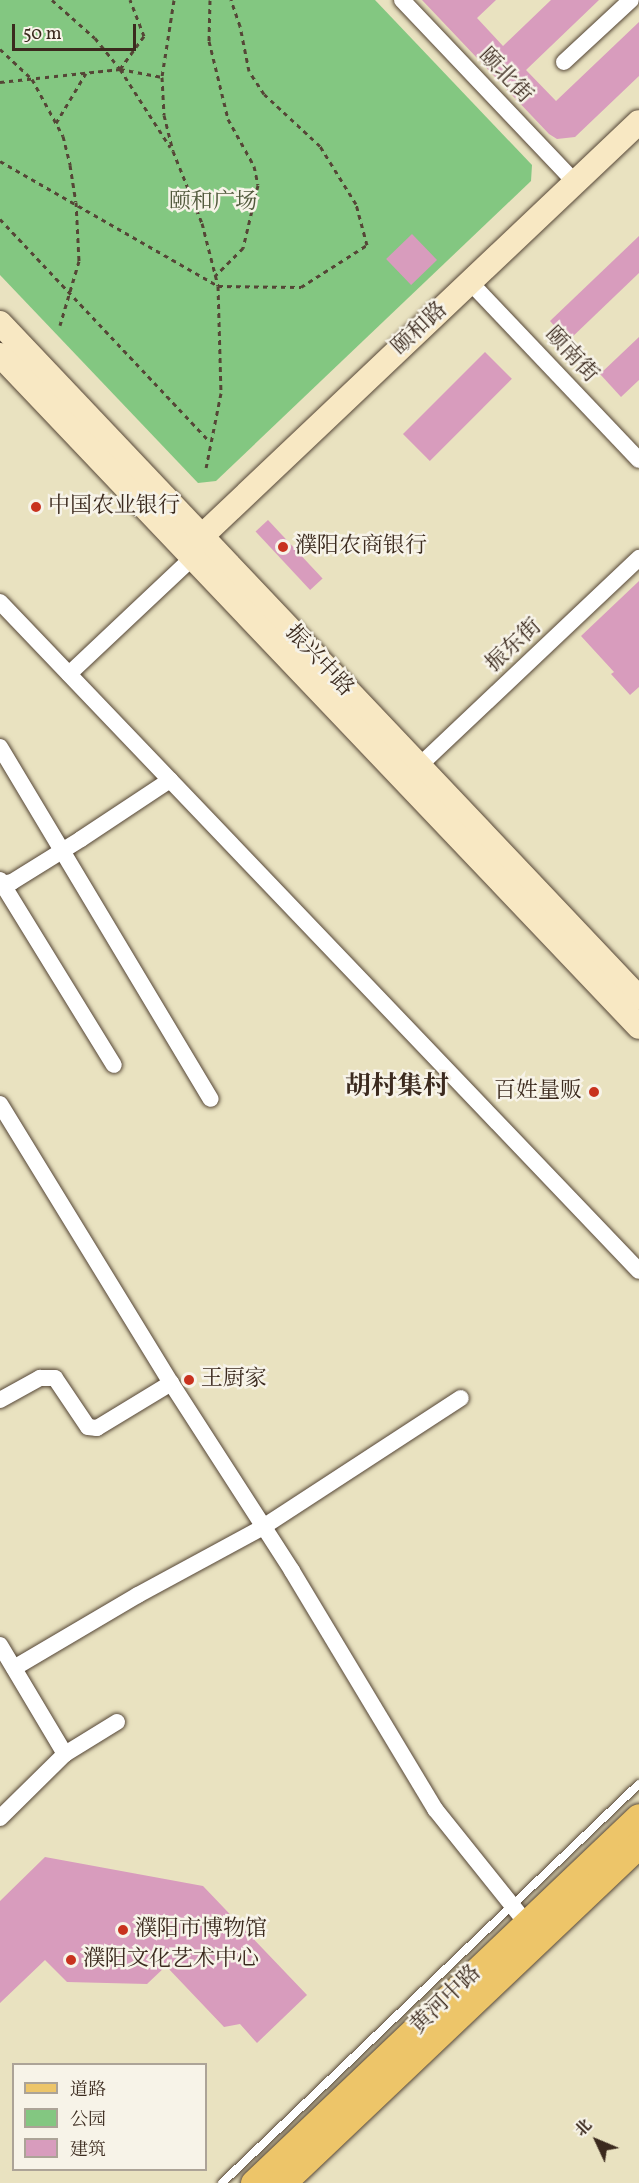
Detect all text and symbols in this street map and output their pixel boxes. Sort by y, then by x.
scale bar [15,12,140,50]
text: 50 m [23,22,62,47]
street label: 颐北街 [473,43,537,109]
park label: 颐和广场 [169,190,257,216]
street label: 颐和路 [387,297,453,361]
street label: 颐南街 [539,322,603,388]
place label: 中国农业银行 [48,494,180,520]
marker: 中国农业银行 [29,500,43,514]
place label: 濮阳农商银行 [295,534,427,560]
marker: 濮阳农商银行 [276,540,290,554]
street label: 振东街 [481,614,547,678]
street label: 振兴中路 [279,620,359,702]
district label: 胡村集村 [345,1072,449,1104]
place label: 百姓量贩 [494,1079,582,1105]
marker: 百姓量贩 [587,1085,601,1099]
place label: 王厨家 [201,1367,267,1393]
marker: 王厨家 [182,1373,196,1387]
place label: 濮阳市博物馆 [135,1917,267,1943]
marker: 濮阳市博物馆 [116,1923,130,1937]
place label: 濮阳文化艺术中心 [83,1947,259,1973]
marker: 濮阳文化艺术中心 [64,1953,78,1967]
street label: 黄河中路 [405,1960,487,2040]
legend [12,2063,207,2171]
text: 道路 [70,2078,106,2103]
text: 公园 [70,2108,106,2133]
north arrow [567,2111,627,2171]
text: 北 [571,2115,598,2142]
text: 建筑 [70,2138,106,2163]

